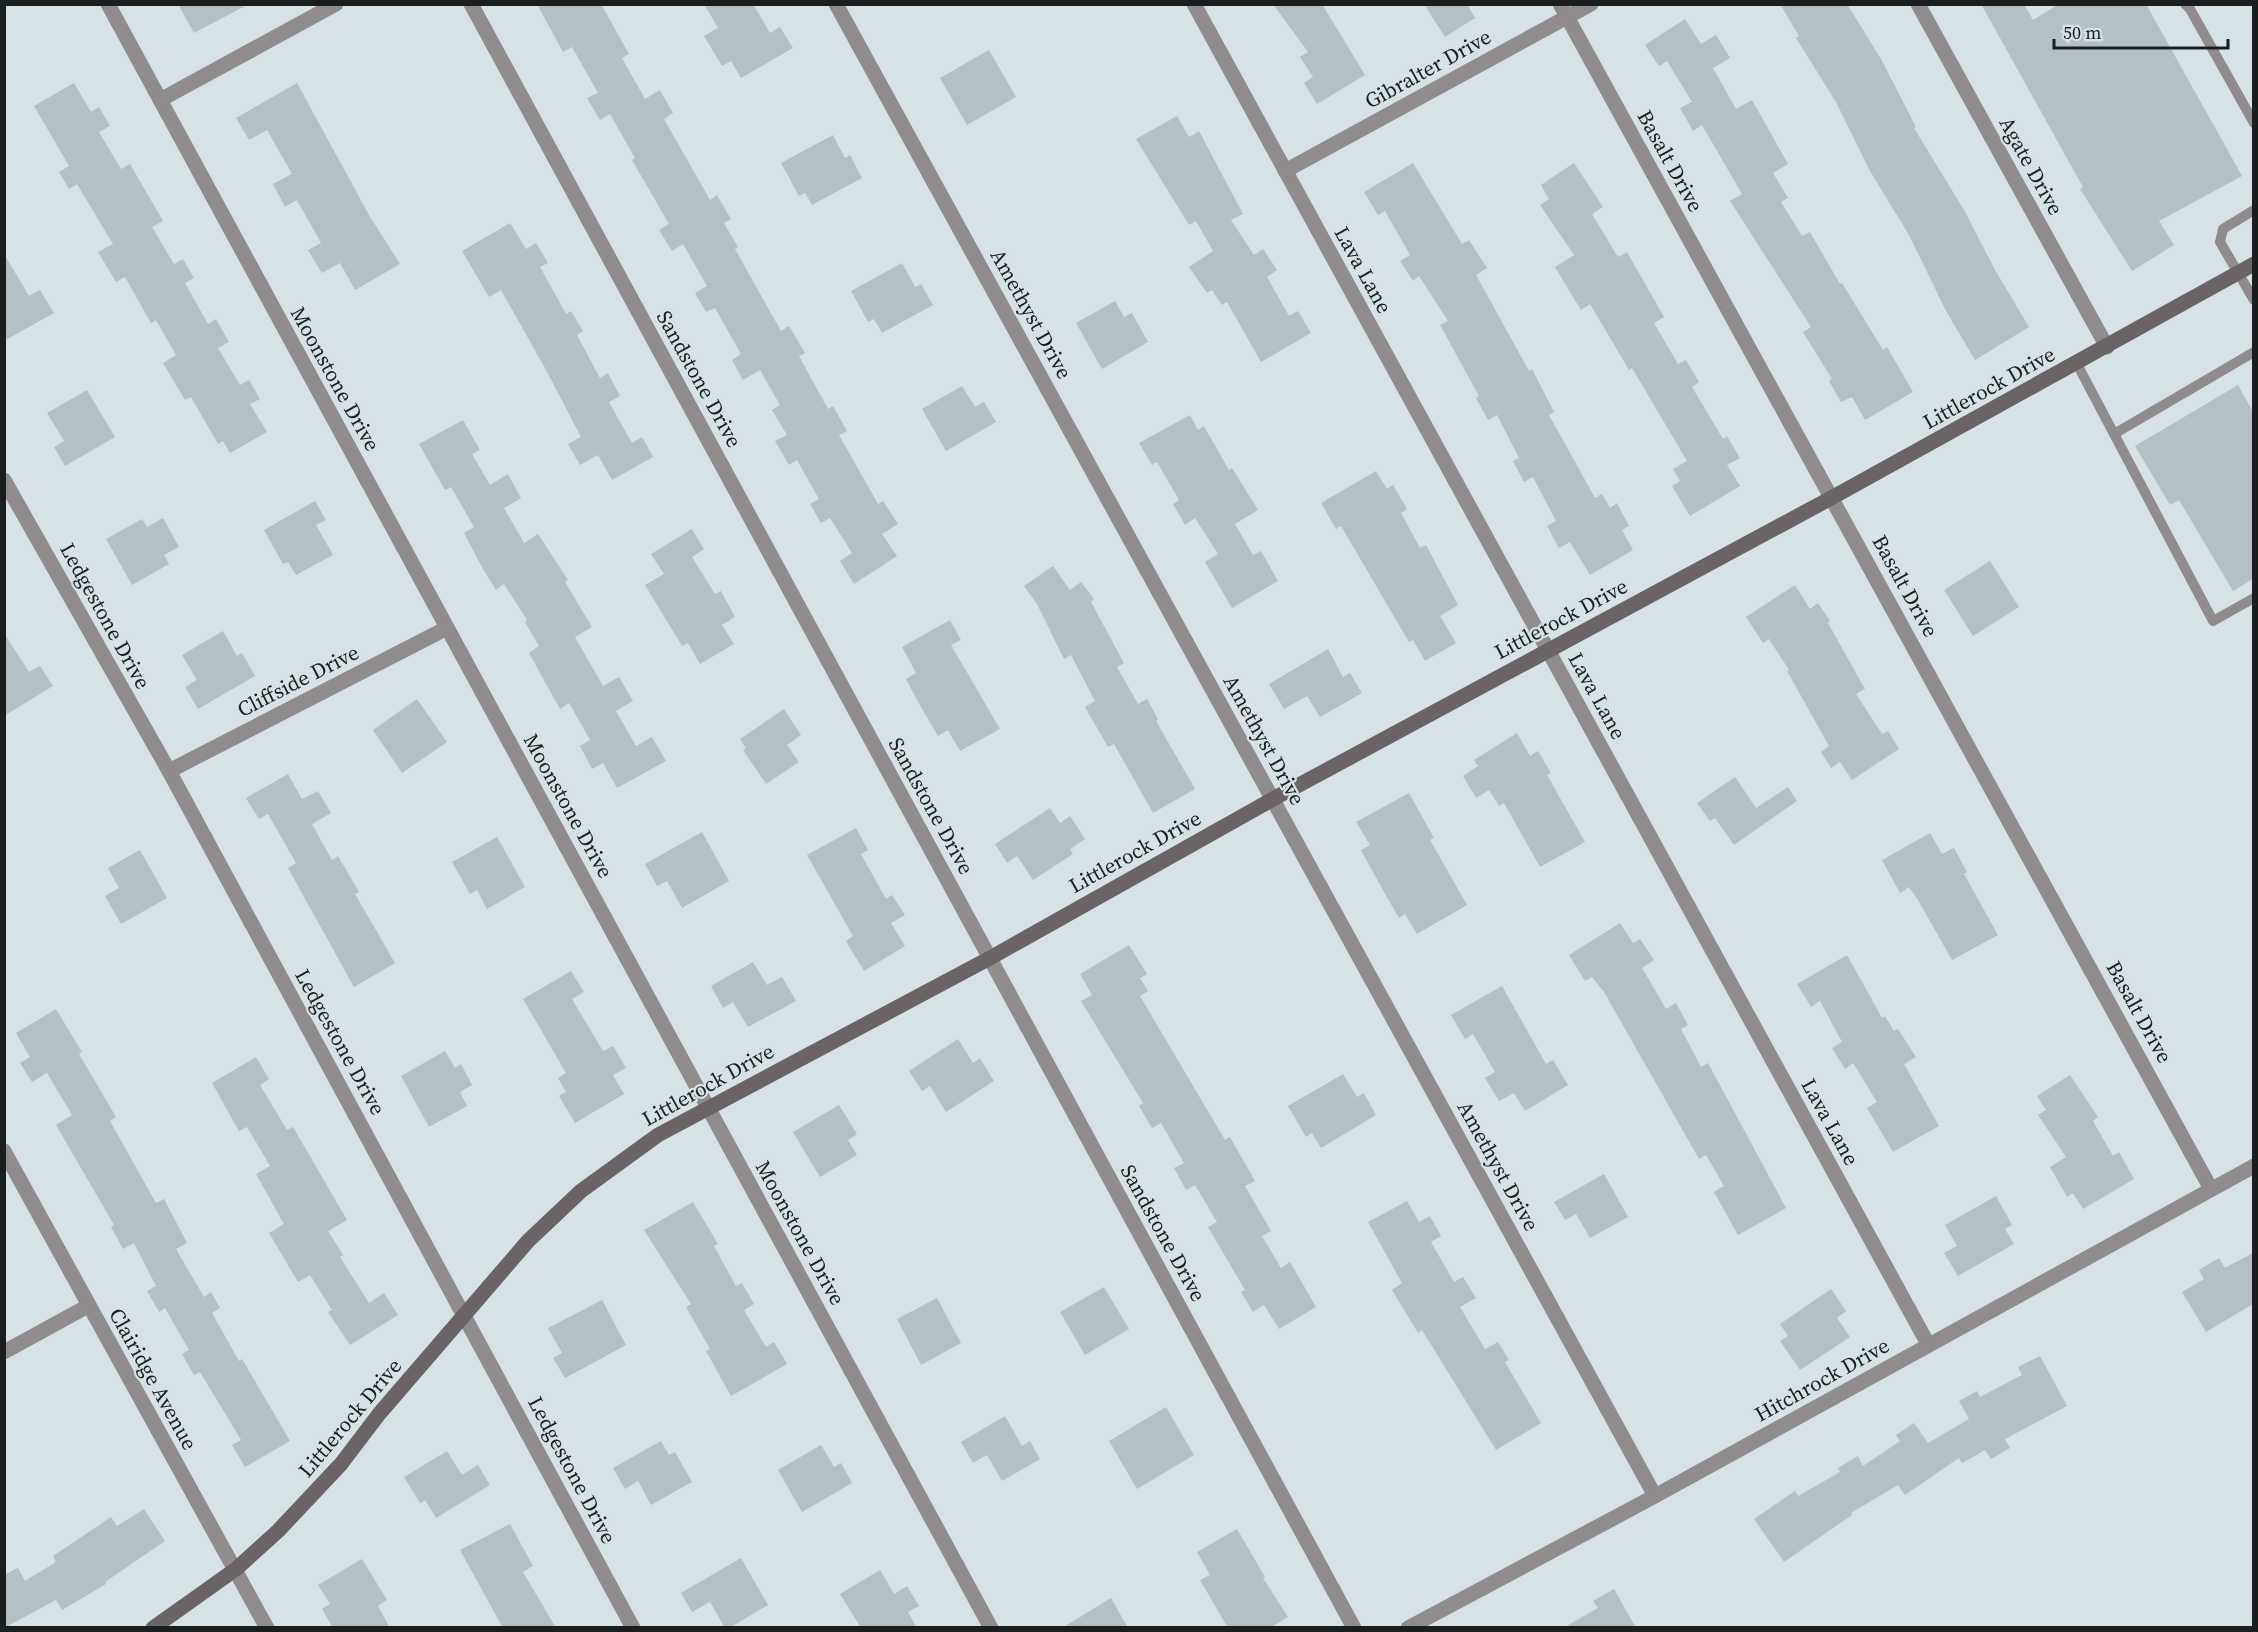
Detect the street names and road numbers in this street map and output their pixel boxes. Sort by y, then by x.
street label: Gibralter Drive [1359,22,1496,115]
street label: Basalt Drive [1631,105,1710,217]
street label: Agate Drive [1993,111,2070,220]
street label: Lava Lane [1328,221,1399,318]
street label: Amethyst Drive [984,244,1079,384]
street label: Moonstone Drive [284,301,387,456]
street label: Sandstone Drive [650,305,749,452]
street label: Littlerock Drive [1918,339,2060,436]
street label: Basalt Drive [1866,530,1945,642]
street label: Ledgestone Drive [53,538,158,694]
street label: Littlerock Drive [1489,571,1632,666]
street label: Cliffside Drive [232,637,364,724]
street label: Lava Lane [1562,647,1633,744]
street label: Amethyst Drive [1217,670,1312,810]
street label: Moonstone Drive [517,728,620,883]
street label: Sandstone Drive [882,732,981,879]
street label: Littlerock Drive [1064,803,1206,900]
street label: Basalt Drive [2100,956,2179,1068]
street label: Ledgestone Drive [288,964,393,1120]
street label: Littlerock Drive [637,1036,779,1133]
street label: Lava Lane [1795,1073,1866,1170]
street label: Amethyst Drive [1451,1096,1546,1236]
street label: Moonstone Drive [749,1155,852,1310]
street label: Sandstone Drive [1114,1159,1213,1306]
street label: Clairidge Avenue [102,1302,204,1455]
street label: Hitchrock Drive [1749,1331,1894,1428]
street label: Littlerock Drive [291,1352,408,1483]
street label: Ledgestone Drive [521,1391,623,1548]

